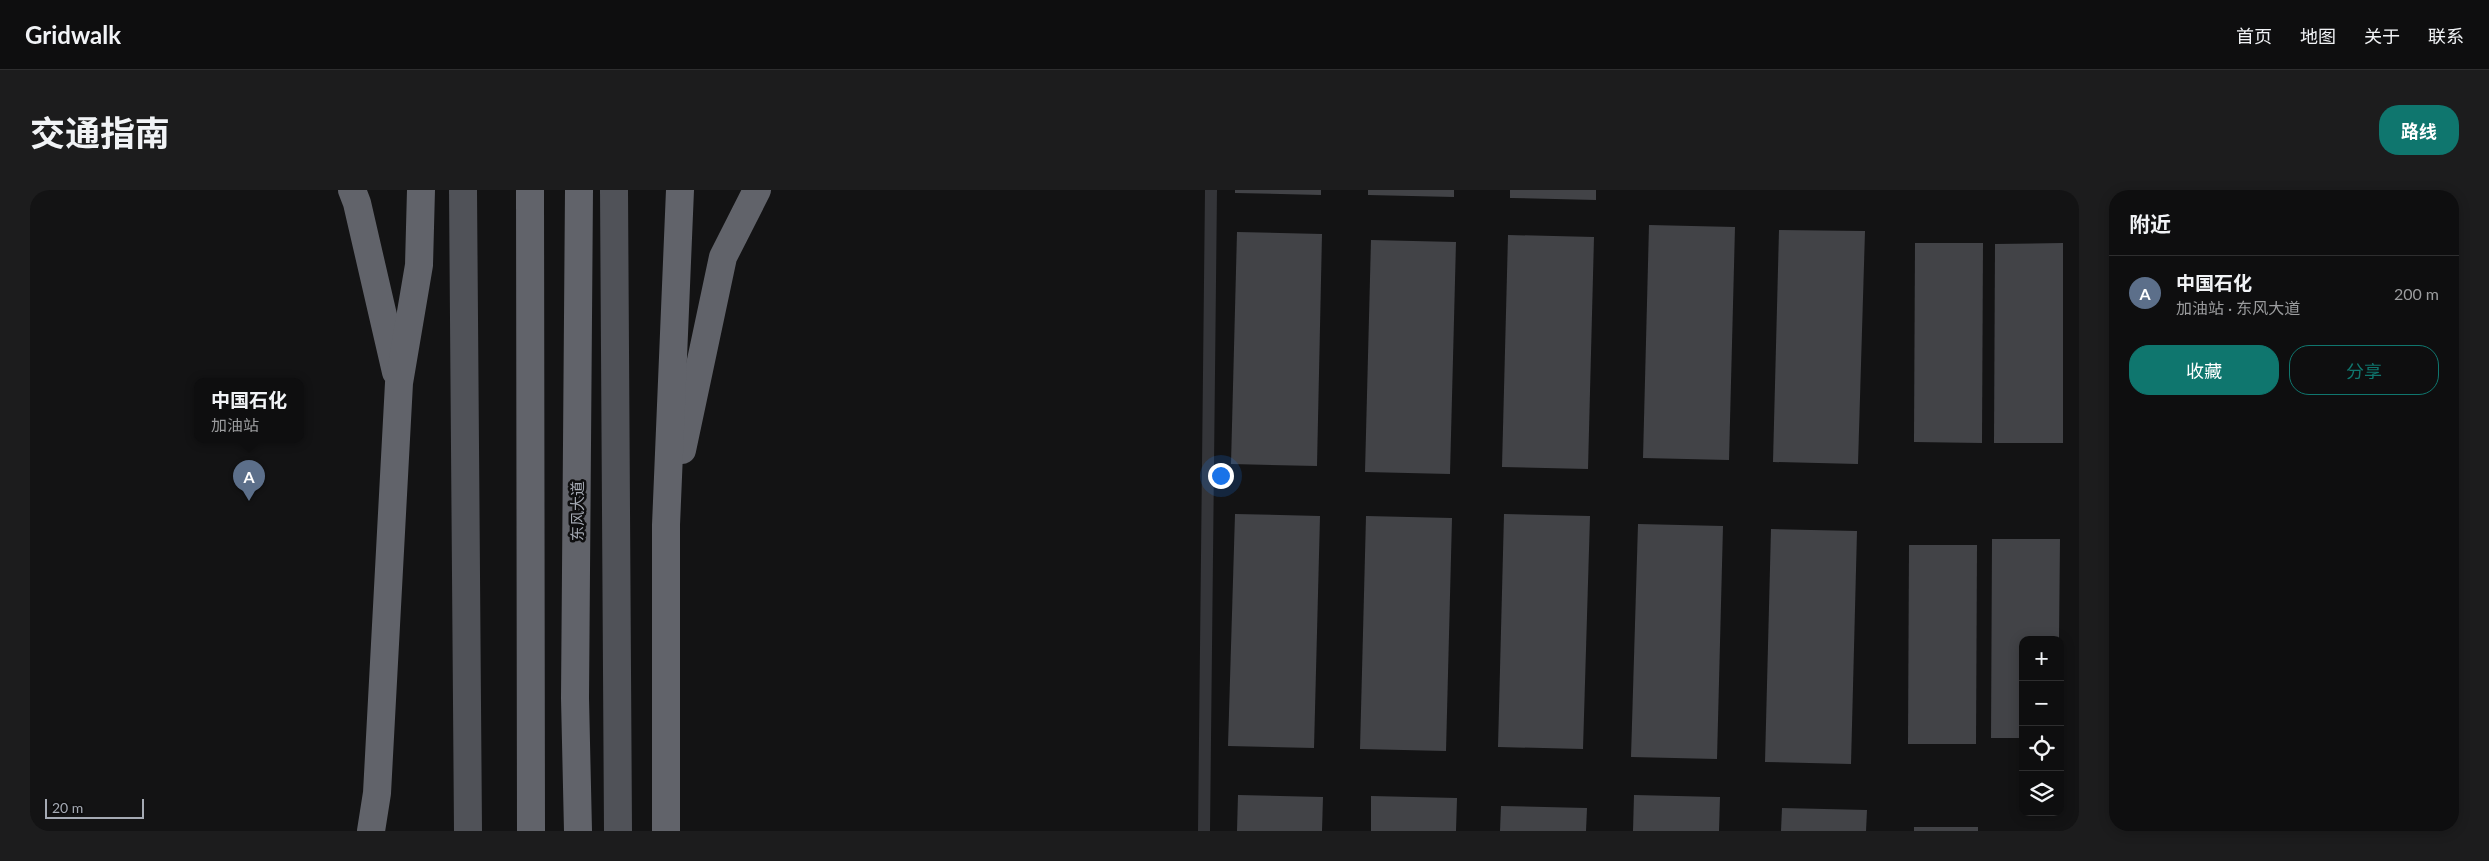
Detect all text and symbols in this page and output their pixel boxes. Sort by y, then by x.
text: Gridwalk [25,20,121,49]
text: 首页 [2236,25,2272,47]
text: 地图 [2300,25,2336,47]
text: 关于 [2364,25,2400,47]
text: 联系 [2428,25,2464,47]
button: 路线 [2379,105,2459,155]
text: 交通指南 [30,111,170,153]
text: 附近 [2129,211,2171,236]
text: 中国石化 [2176,271,2252,294]
text: A [2139,284,2151,303]
text: 200 m [2394,284,2439,303]
text: 加油站 · 东风大道 [2176,298,2300,317]
button: 收藏 [2129,345,2279,395]
button: 分享 [2289,345,2439,395]
popup [194,378,304,443]
text: 中国石化 [211,388,287,411]
text: 加油站 [211,415,259,434]
pin: A [233,460,265,501]
your location [1208,463,1234,489]
street label: 东风大道 [568,481,586,541]
map controls [2019,636,2064,816]
button: + [2019,636,2064,681]
button: − [2019,681,2064,726]
button: locate [2019,726,2064,771]
button: layers [2019,771,2064,816]
scale bar [45,796,144,819]
text: 20 m [52,799,83,816]

